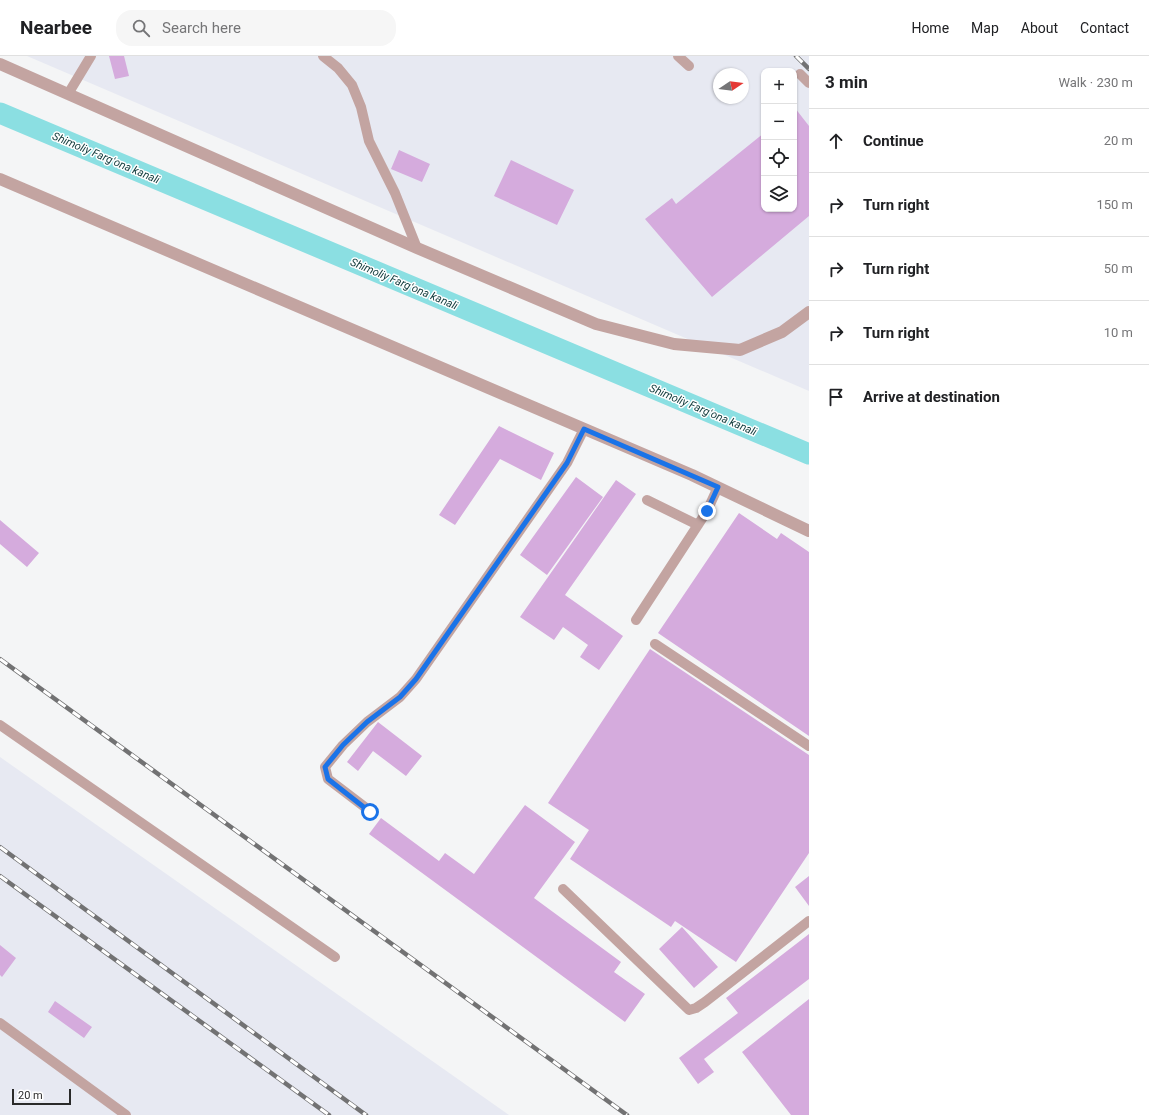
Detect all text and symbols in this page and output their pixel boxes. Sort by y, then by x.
search box [116,10,396,46]
text: Nearbee [20,16,92,39]
icon: search [130,17,152,39]
text: Search here [162,19,241,37]
text: Home [911,20,949,36]
text: Map [971,20,999,36]
text: About [1021,20,1058,36]
text: Contact [1080,20,1129,36]
north arrow [713,68,749,104]
map controls [761,68,797,212]
button: + [761,68,797,104]
text: 3 min [825,72,868,92]
text: Walk · 230 m [1058,75,1133,90]
button: − [761,104,797,140]
water label: Shimoliy Fargʻona kanali [50,130,162,187]
icon: ahead [825,130,847,152]
text: Continue [863,132,924,150]
text: 20 m [1104,133,1133,148]
button: locate [761,140,797,176]
button: layers [761,176,797,212]
icon: right [825,194,847,216]
text: Turn right [863,196,929,214]
text: 150 m [1096,197,1133,212]
water label: Shimoliy Fargʻona kanali [348,256,460,313]
icon: right [825,258,847,280]
text: Turn right [863,260,929,278]
text: 50 m [1104,261,1133,276]
icon: right [825,322,847,344]
text: Turn right [863,324,929,342]
text: 10 m [1104,325,1133,340]
water label: Shimoliy Fargʻona kanali [647,382,759,439]
icon: arrive [825,386,847,408]
text: Arrive at destination [863,388,1000,406]
route end [698,502,716,520]
route start [361,803,379,821]
scale bar [12,1087,71,1106]
text: 20 m [18,1089,43,1102]

